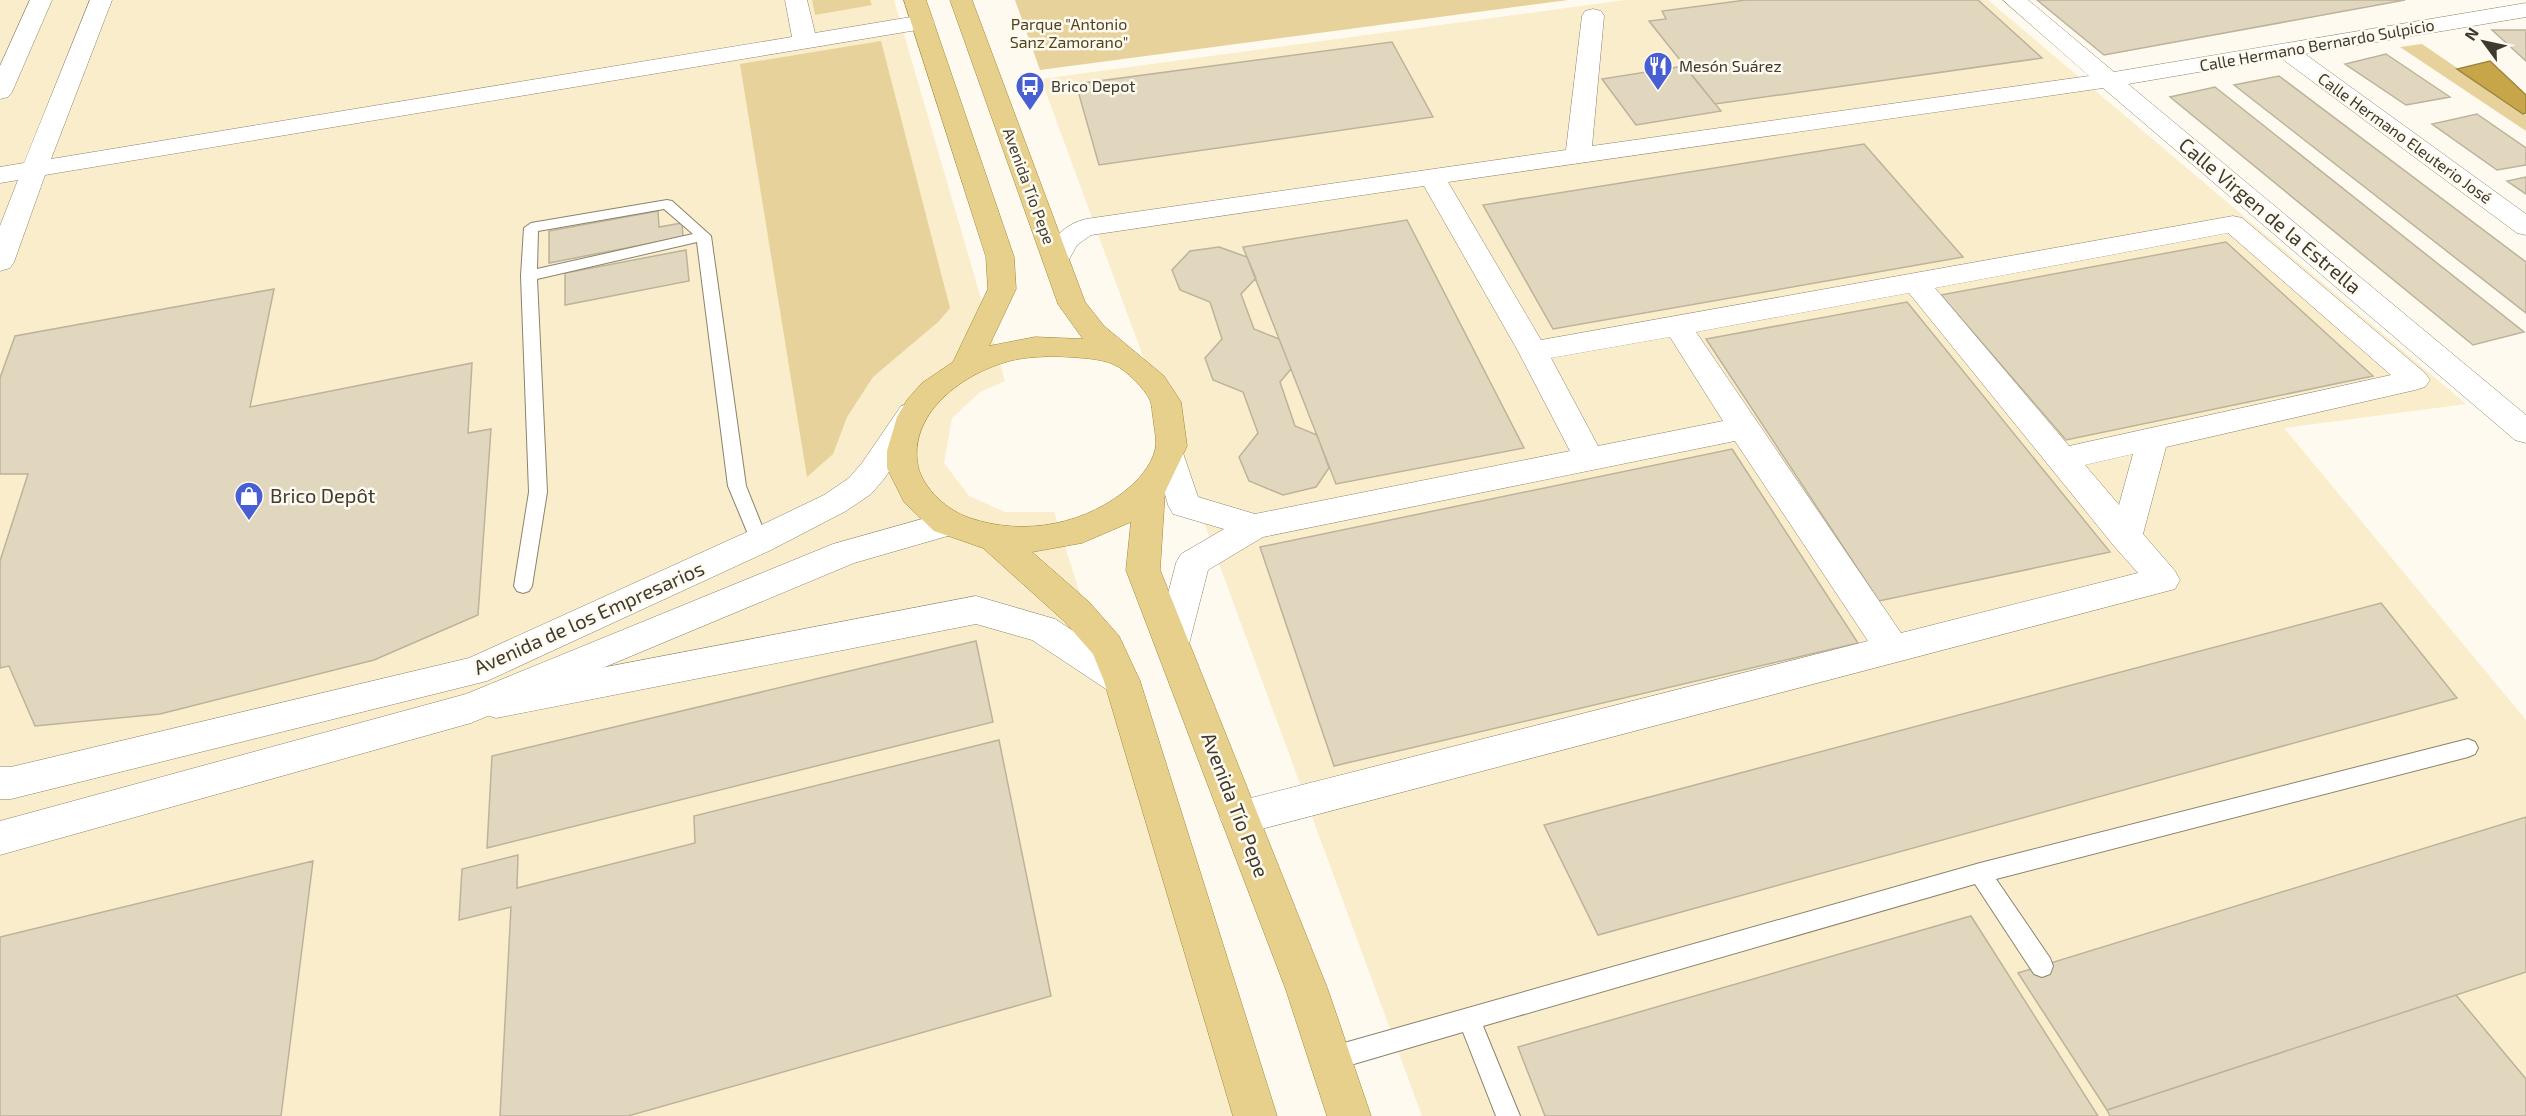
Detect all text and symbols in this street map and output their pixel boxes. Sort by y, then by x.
north arrow [2454,12,2514,72]
park label: Parque "Antonio Sanz Zamorano" [1010,14,1128,51]
street label: Calle Hermano Bernardo Sulpicio [2198,14,2436,75]
text: N [2460,24,2482,44]
restaurant icon: Mesón Suárez [1642,50,1674,92]
place label: Mesón Suárez [1679,56,1782,75]
street label: Calle Hermano Eleuterio José [2315,68,2496,207]
bus stop icon: Brico Depot [1014,70,1046,112]
place label: Brico Depot [1051,76,1135,95]
street label: Avenida Tío Pepe [1000,125,1059,247]
street label: Calle Virgen de la Estrella [2175,132,2367,298]
shop icon: Brico Depôt [233,480,265,522]
place label: Brico Depôt [270,483,376,507]
street label: Avenida de los Empresarios [470,555,708,679]
street label: Avenida Tío Pepe [1197,729,1275,881]

